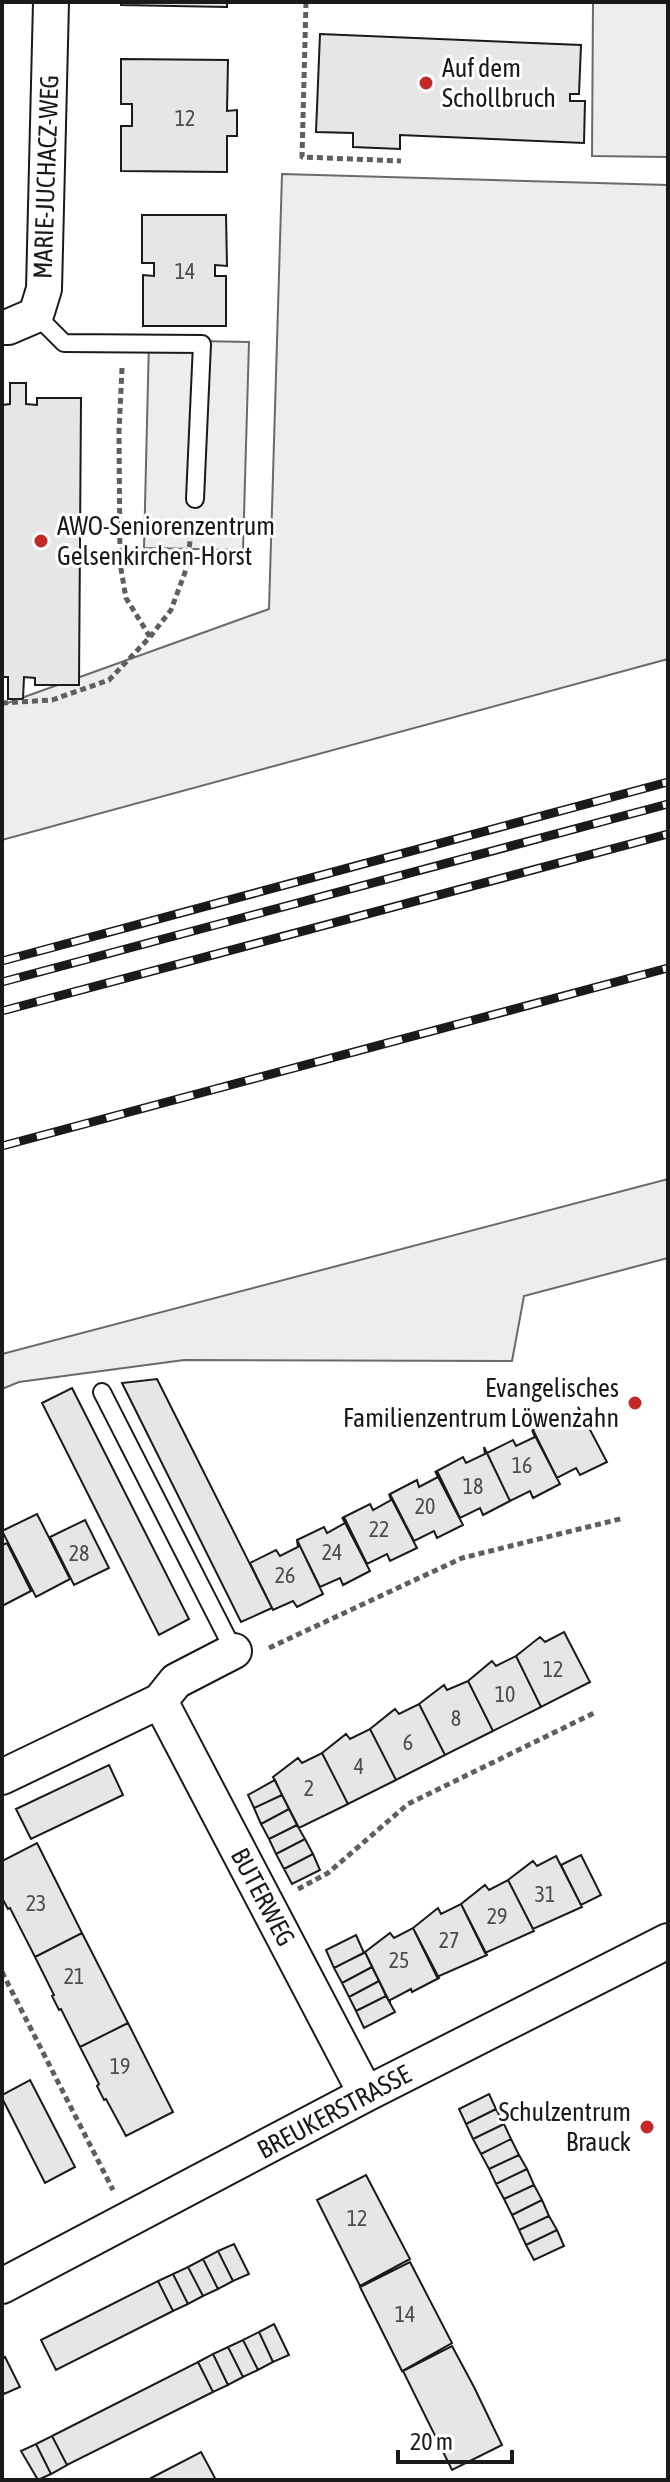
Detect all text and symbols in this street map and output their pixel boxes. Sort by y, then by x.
place label: Auf dem Schollbruch [442,53,556,113]
street label: MARIE-JUCHACZ-WEG [27,74,65,280]
marker: Auf dem Schollbruch [417,74,435,92]
house number: 12 [175,105,195,131]
house number: 14 [175,258,195,284]
place label: AWO-Seniorenzentrum Gelsenkirchen-Horst [57,511,275,571]
marker: AWO-Seniorenzentrum Gelsenkirchen-Horst [32,532,50,550]
place label: Evangelisches Familienzentrum Löwenzahn [343,1373,619,1433]
marker: Evangelisches Familienzentrum Löwenzahn [626,1394,644,1412]
house number: 16 [512,1452,532,1478]
house number: 18 [463,1473,483,1499]
house number: 20 [415,1493,435,1519]
house number: 22 [369,1516,389,1542]
house number: 24 [322,1539,342,1565]
house number: 28 [69,1540,89,1566]
house number: 26 [275,1562,295,1588]
house number: 12 [543,1656,563,1682]
house number: 10 [495,1681,515,1707]
house number: 8 [451,1705,461,1731]
house number: 6 [403,1729,413,1755]
house number: 4 [354,1753,364,1779]
house number: 2 [304,1775,314,1801]
street label: BUTERWEG [225,1843,301,1951]
house number: 31 [535,1881,555,1907]
house number: 23 [26,1890,46,1916]
house number: 29 [487,1903,507,1929]
house number: 27 [439,1927,459,1953]
house number: 25 [389,1947,409,1973]
house number: 21 [64,1963,84,1989]
house number: 19 [110,2053,130,2079]
street label: BREUKERSTRASSE [252,2059,416,2165]
place label: Schulzentrum Brauck [498,2097,631,2157]
marker: Schulzentrum Brauck [638,2118,656,2136]
house number: 12 [347,2205,367,2231]
house number: 14 [395,2301,415,2327]
scale bar [398,2414,512,2464]
text: 20 m [410,2428,453,2455]

